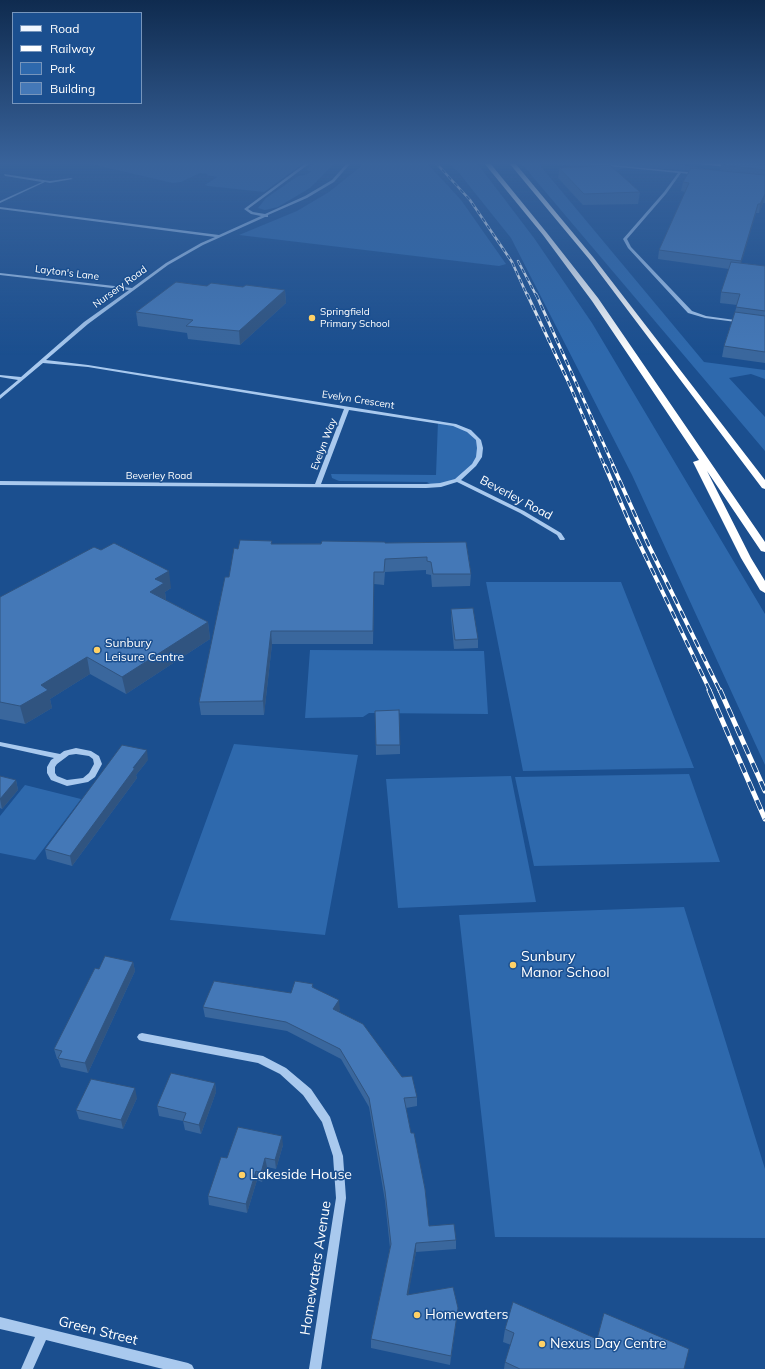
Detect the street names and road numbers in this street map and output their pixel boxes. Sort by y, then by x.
street label: Layton's Lane [34,263,100,283]
street label: Nursery Road [91,263,149,311]
street label: Evelyn Crescent [321,388,395,412]
street label: Evelyn Way [309,416,339,472]
street label: Beverley Road [126,470,192,482]
street label: Beverley Road [477,473,555,523]
street label: Homewaters Avenue [297,1200,335,1336]
street label: Green Street [57,1313,139,1349]

